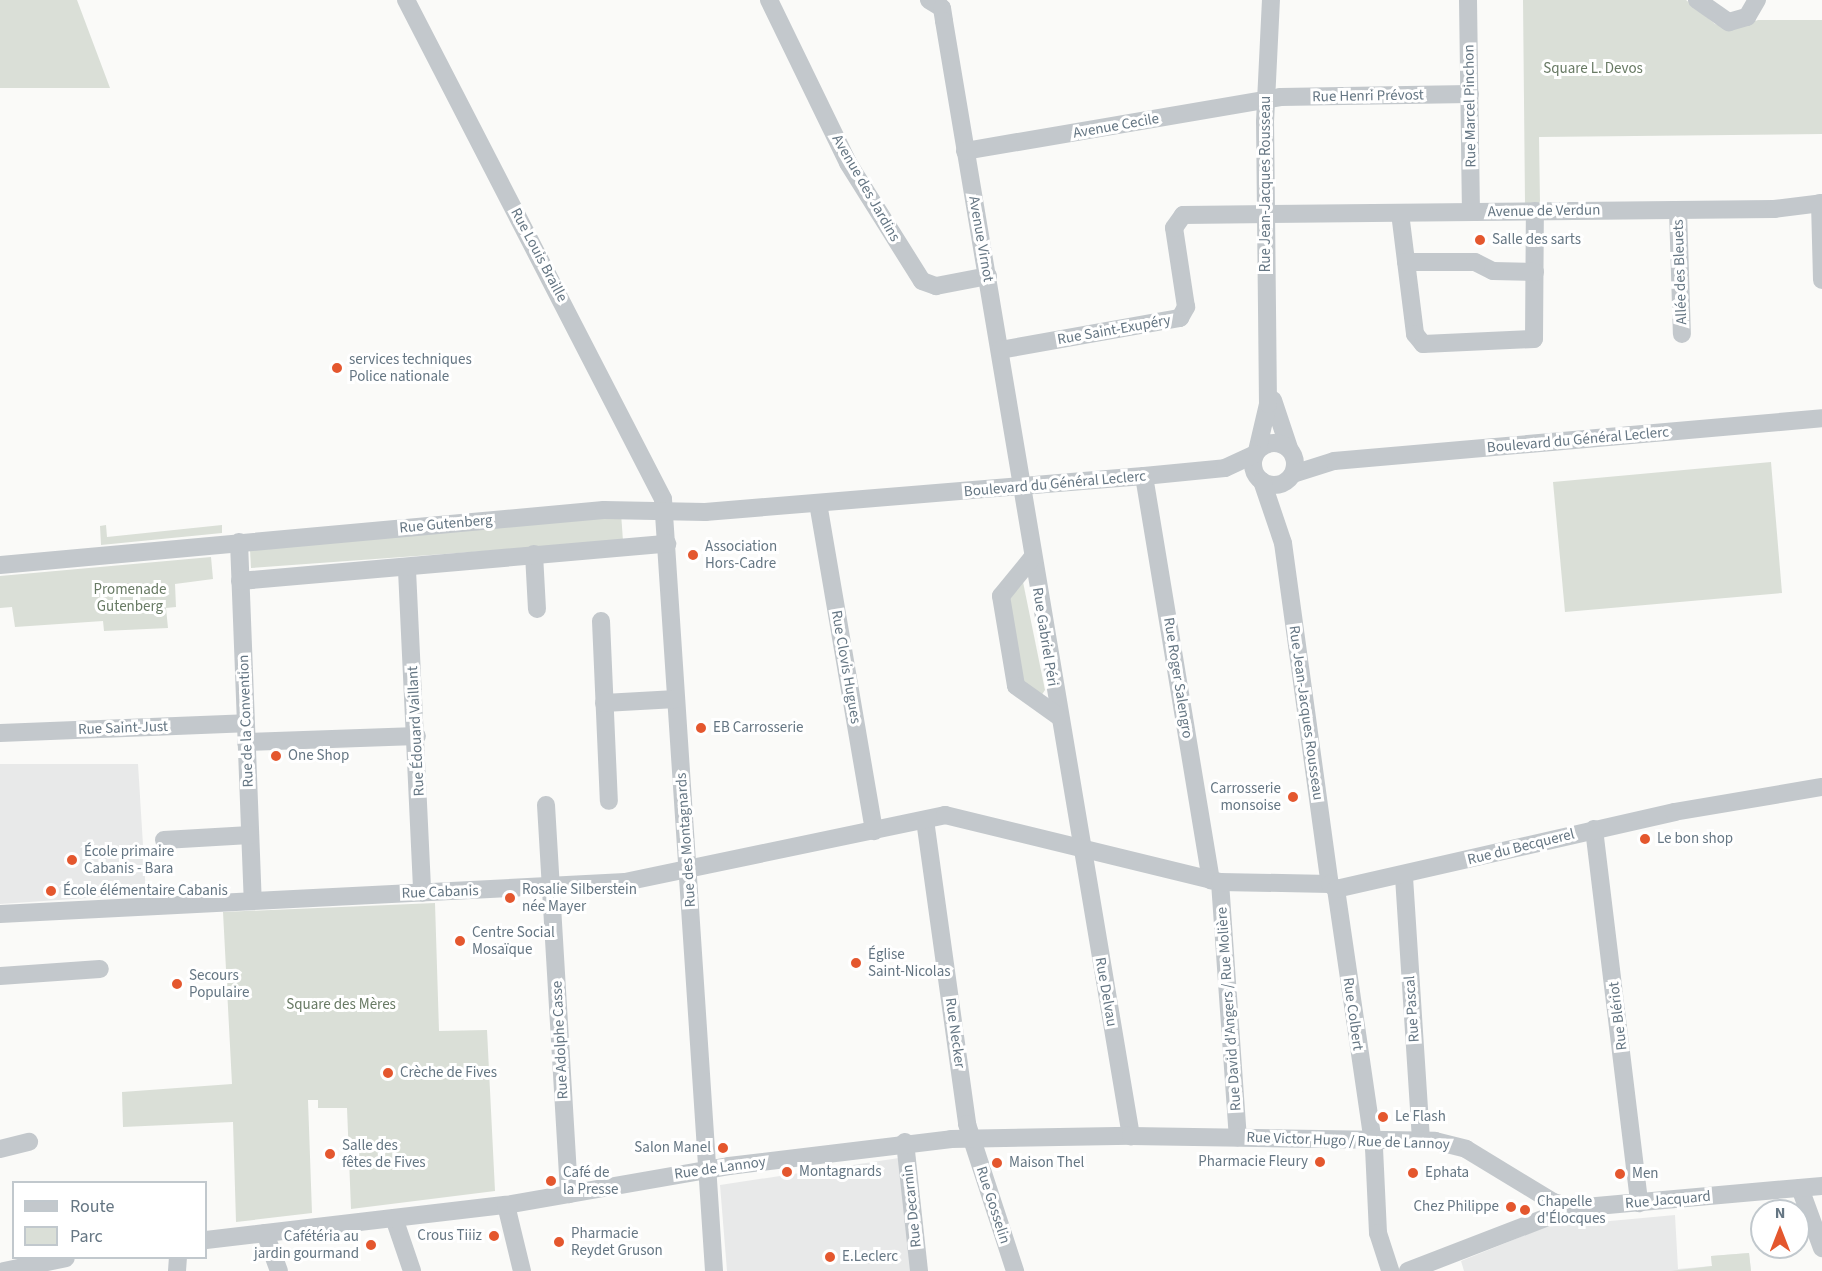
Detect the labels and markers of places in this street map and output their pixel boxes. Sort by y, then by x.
place label: Salle des sarts [1492,231,1581,249]
marker: Salle des sarts [1473,233,1487,247]
place label: services techniques Police nationale [349,350,472,385]
marker: services techniques Police nationale [330,361,344,375]
place label: Association Hors-Cadre [705,537,777,572]
marker: Association Hors-Cadre [686,548,700,562]
place label: EB Carrosserie [713,719,804,737]
marker: EB Carrosserie [694,721,708,735]
place label: One Shop [288,747,349,765]
marker: One Shop [269,749,283,763]
place label: Carrosserie monsoise [1210,779,1281,814]
marker: Carrosserie monsoise [1286,790,1300,804]
place label: Le bon shop [1657,830,1733,848]
marker: Le bon shop [1638,832,1652,846]
place label: École primaire Cabanis - Bara [84,842,174,877]
marker: École primaire Cabanis - Bara [65,853,79,867]
place label: Rosalie Silberstein née Mayer [522,880,637,915]
place label: École élémentaire Cabanis [63,882,228,900]
marker: École élémentaire Cabanis [44,884,58,898]
marker: Rosalie Silberstein née Mayer [503,891,517,905]
place label: Centre Social Mosaïque [472,923,555,958]
marker: Centre Social Mosaïque [453,934,467,948]
place label: Église Saint-Nicolas [868,945,951,980]
marker: Église Saint-Nicolas [849,956,863,970]
place label: Secours Populaire [189,966,249,1001]
marker: Secours Populaire [170,977,184,991]
place label: Crèche de Fives [400,1064,497,1082]
marker: Crèche de Fives [381,1066,395,1080]
place label: Le Flash [1395,1108,1446,1126]
marker: Le Flash [1376,1110,1390,1124]
place label: Salle des fêtes de Fives [342,1136,426,1171]
place label: Salon Manel [634,1139,711,1157]
marker: Salon Manel [716,1141,730,1155]
marker: Salle des fêtes de Fives [323,1147,337,1161]
place label: Pharmacie Fleury [1198,1153,1308,1171]
place label: Maison Thel [1009,1154,1084,1172]
marker: Pharmacie Fleury [1313,1155,1327,1169]
marker: Maison Thel [990,1156,1004,1170]
place label: Café de la Presse [563,1163,618,1198]
place label: Montagnards [799,1163,882,1181]
place label: Ephata [1425,1164,1469,1182]
marker: Montagnards [780,1165,794,1179]
place label: Men [1632,1165,1659,1183]
marker: Ephata [1406,1166,1420,1180]
marker: Men [1613,1167,1627,1181]
marker: Café de la Presse [544,1174,558,1188]
place label: Chapelle d'Élocques [1537,1192,1606,1227]
place label: Chez Philippe [1414,1198,1499,1216]
marker: Chez Philippe [1504,1200,1518,1214]
marker: Chapelle d'Élocques [1518,1203,1532,1217]
place label: Pharmacie Reydet Gruson [571,1224,663,1259]
place label: Cafétéria au jardin gourmand [254,1227,359,1262]
place label: Crous Tiiiz [417,1227,482,1245]
marker: Crous Tiiiz [487,1229,501,1243]
marker: Pharmacie Reydet Gruson [552,1235,566,1249]
marker: Cafétéria au jardin gourmand [364,1238,378,1252]
place label: E.Leclerc [842,1248,898,1266]
marker: E.Leclerc [823,1250,837,1264]

